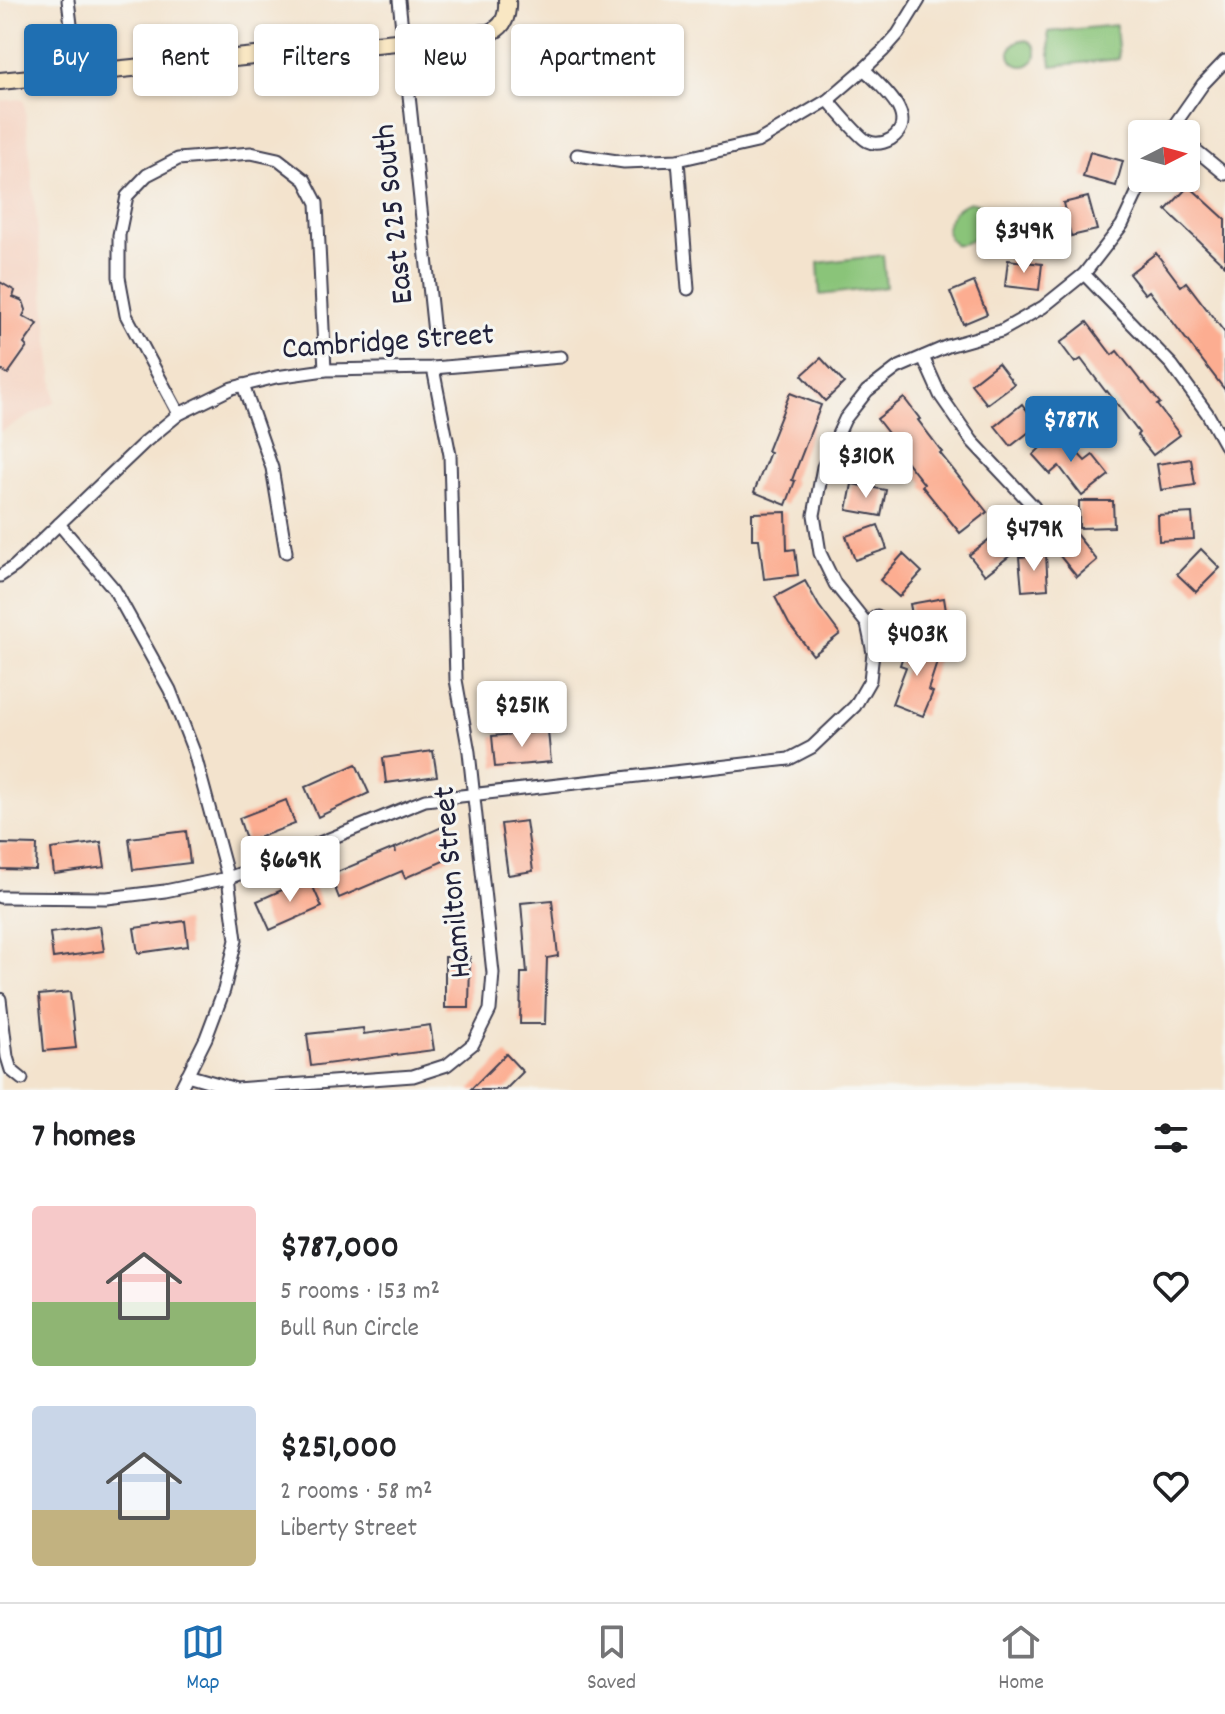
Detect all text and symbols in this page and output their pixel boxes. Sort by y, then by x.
chip: Buy [24,24,117,96]
chip: Rent [133,24,238,96]
chip: Filters [254,24,379,96]
chip: New [395,24,495,96]
chip: Apartment [511,24,684,96]
north arrow [1128,120,1200,192]
map controls [1128,120,1200,192]
street label: East 225 South [364,122,428,306]
pin: $349K [968,207,1080,275]
text: $349K [994,214,1054,251]
street label: Cambridge Street [280,314,496,374]
pin: $787K [1015,396,1127,464]
text: $787K [1043,403,1099,440]
pin: $310K [810,432,922,500]
text: $310K [838,439,894,476]
pin: $479K [978,505,1090,573]
text: $479K [1005,512,1063,549]
pin: $403K [861,610,973,678]
text: $403K [886,617,948,654]
pin: $251K [466,681,578,749]
text: $251K [495,688,549,725]
street label: Hamilton Street [424,784,486,980]
pin: $669K [234,836,346,904]
text: $669K [259,843,321,880]
text: 7 homes [32,1114,136,1163]
icon: filters [1149,1116,1193,1160]
text: $787,000 [280,1225,399,1274]
icon: home [96,1238,192,1334]
icon: heart [1149,1264,1193,1308]
text: 5 rooms · 153 m² [280,1274,440,1311]
text: Bull Run Circle [280,1311,419,1348]
text: $251,000 [280,1425,397,1474]
icon: home [96,1438,192,1534]
icon: heart [1149,1464,1193,1508]
text: 2 rooms · 58 m² [280,1474,433,1511]
text: Liberty Street [280,1511,417,1548]
tab: Map [181,1620,225,1699]
tab: Saved [587,1620,636,1699]
tab: Home [998,1620,1044,1699]

